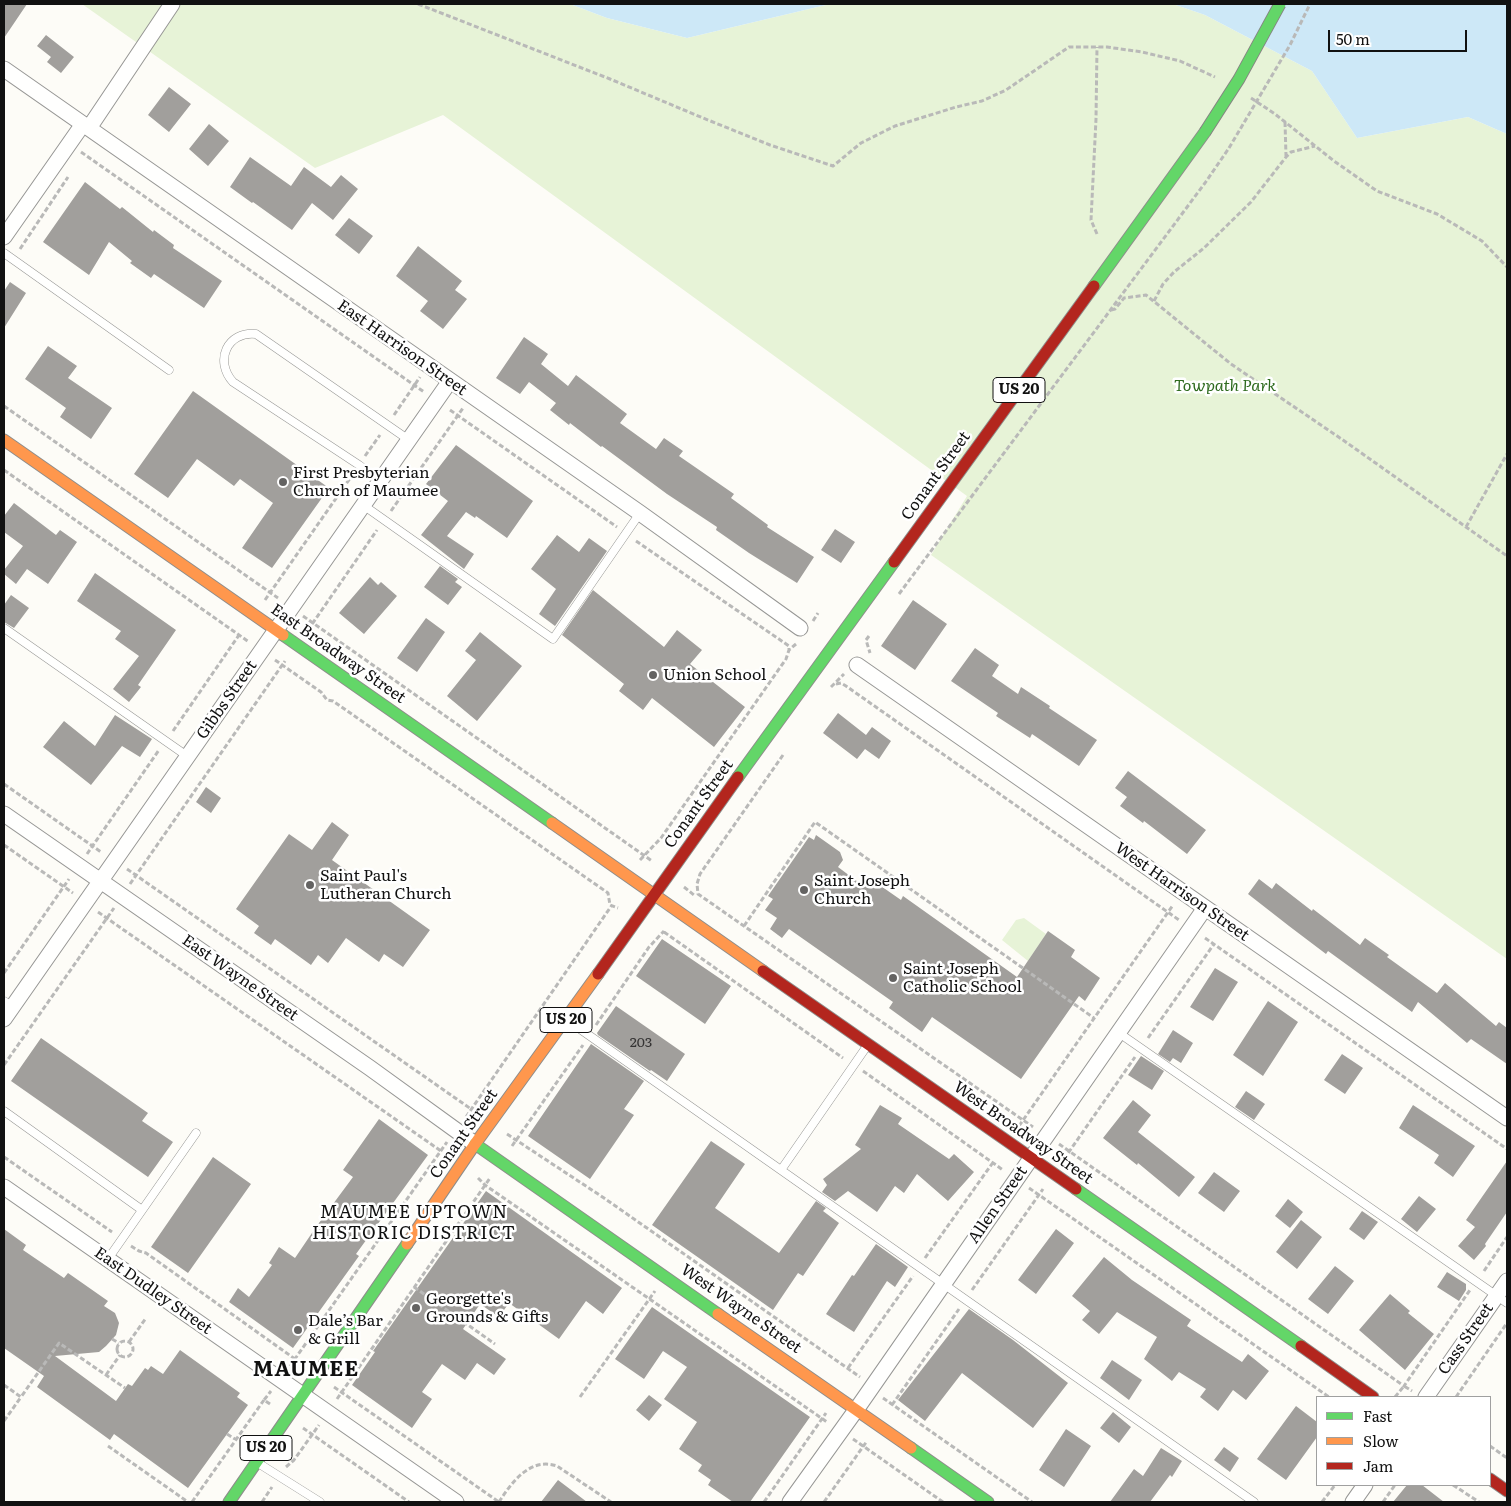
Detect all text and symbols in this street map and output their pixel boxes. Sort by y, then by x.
scale bar [1331,20,1470,52]
text: 50 m [1336,27,1370,50]
street label: East Harrison Street [334,296,470,400]
park label: Towpath Park [1174,376,1276,396]
road number: US 20 [993,378,1045,402]
street label: Conant Street [897,428,975,524]
place label: First Presbyterian Church of Maumee [293,463,438,501]
marker: First Presbyterian Church of Maumee [277,476,289,488]
street label: East Broadway Street [267,600,409,708]
street label: Gibbs Street [193,657,261,743]
place label: Union School [663,665,766,685]
marker: Union School [647,669,659,681]
street label: Conant Street [660,756,738,852]
street label: West Harrison Street [1111,838,1253,946]
place label: Saint Paul's Lutheran Church [320,866,452,904]
place label: Saint Joseph Church [814,871,910,909]
marker: Saint Paul's Lutheran Church [304,879,316,891]
marker: Saint Joseph Church [798,884,810,896]
street label: East Wayne Street [178,931,302,1025]
place label: Saint Joseph Catholic School [903,959,1022,997]
marker: Saint Joseph Catholic School [887,972,899,984]
road number: US 20 [540,1008,592,1032]
house number: 203 [630,1035,652,1051]
street label: West Broadway Street [950,1078,1096,1188]
street label: Conant Street [426,1085,502,1183]
street label: Allen Street [964,1163,1032,1247]
district label: MAUMEE UPTOWN HISTORIC DISTRICT [310,1202,518,1244]
street label: East Dudley Street [91,1243,215,1339]
street label: West Wayne Street [677,1260,805,1358]
place label: Georgette's Grounds & Gifts [426,1289,548,1327]
street label: Cass Street [1434,1300,1498,1378]
marker: Georgette's Grounds & Gifts [410,1302,422,1314]
place label: Dale’s Bar & Grill [308,1311,383,1349]
marker: Dale’s Bar & Grill [292,1324,304,1336]
district label: MAUMEE [252,1357,360,1383]
legend [1316,1396,1491,1486]
text: Fast [1363,1404,1392,1427]
text: Slow [1363,1429,1398,1452]
road number: US 20 [240,1436,292,1460]
text: Jam [1363,1454,1393,1477]

